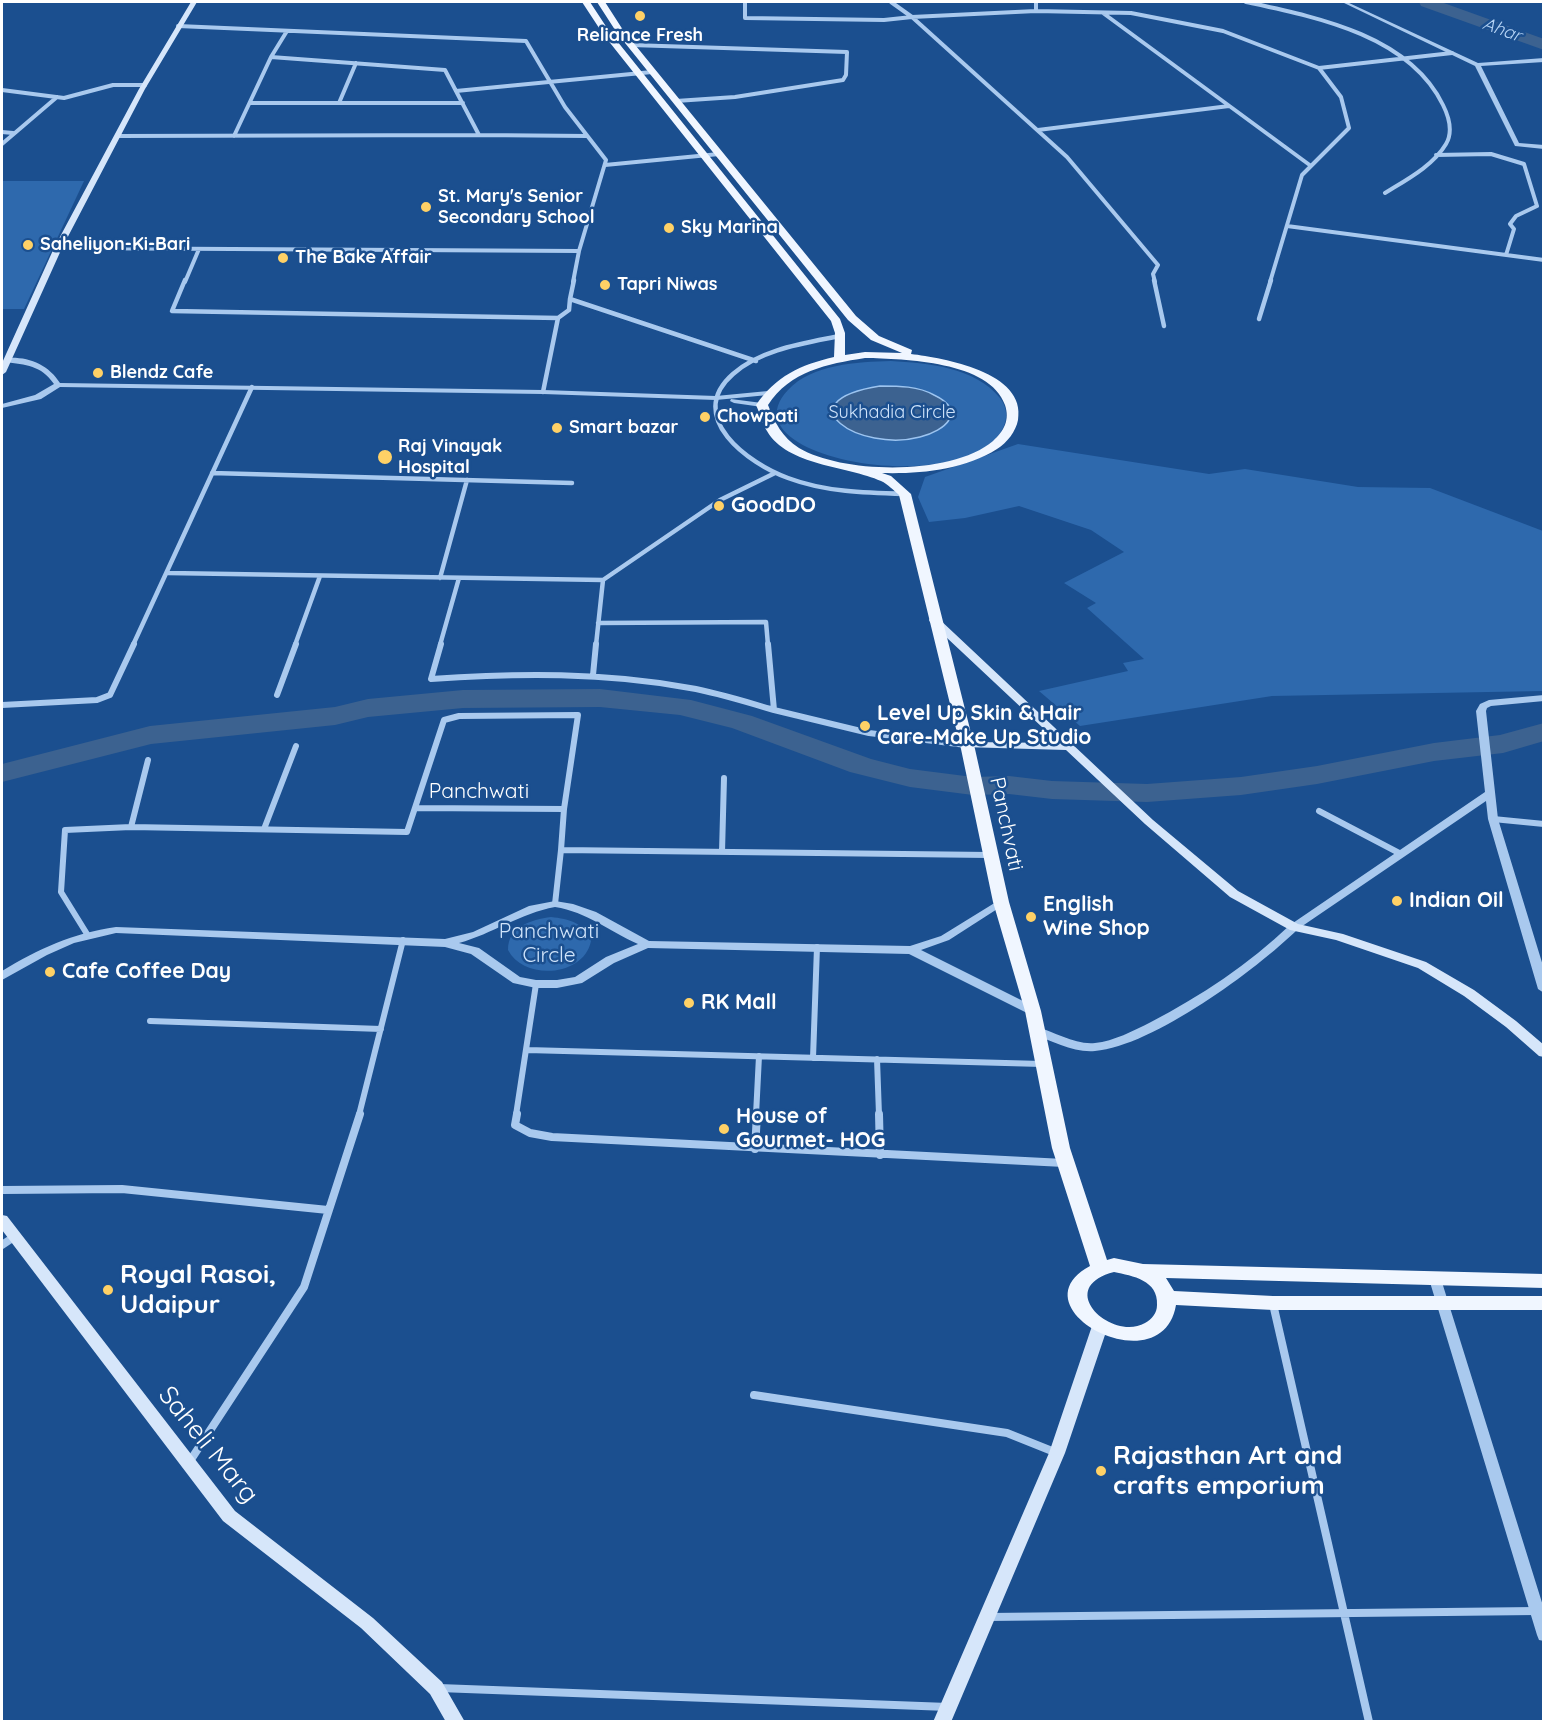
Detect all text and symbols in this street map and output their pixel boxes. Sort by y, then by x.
marker: Reliance Fresh [633,9,647,23]
water label: Ahar [1480,13,1524,47]
place label: Reliance Fresh [577,25,703,47]
place label: St. Mary's Senior Secondary School [438,186,595,228]
marker: St. Mary's Senior Secondary School [419,200,433,214]
place label: Sky Marina [681,217,778,239]
marker: Sky Marina [662,221,676,235]
place label: Saheliyon-Ki-Bari [40,234,190,256]
marker: Saheliyon-Ki-Bari [21,238,35,252]
place label: The Bake Affair [295,247,432,269]
marker: The Bake Affair [276,251,290,265]
place label: Tapri Niwas [617,274,718,296]
marker: Tapri Niwas [598,278,612,292]
place label: Blendz Cafe [110,362,213,384]
marker: Blendz Cafe [91,366,105,380]
park label: Sukhadia Circle [828,402,956,424]
place label: Chowpati [717,406,798,428]
marker: Chowpati [698,410,712,424]
place label: Smart bazar [569,417,678,439]
marker: Smart bazar [550,421,564,435]
place label: Raj Vinayak Hospital [398,436,502,478]
marker: Raj Vinayak Hospital [376,448,394,466]
place label: GoodDO [731,493,816,519]
marker: GoodDO [712,499,726,513]
place label: Level Up Skin & Hair Care-Make Up Studio [877,701,1091,751]
marker: Level Up Skin & Hair Care-Make Up Studio [858,719,872,733]
street label: Panchvati [984,775,1028,873]
street label: Panchwati [429,779,529,805]
place label: Indian Oil [1409,888,1504,914]
place label: English Wine Shop [1043,892,1150,942]
marker: Indian Oil [1390,894,1404,908]
marker: English Wine Shop [1024,910,1038,924]
park label: Panchwati Circle [499,919,599,969]
place label: Cafe Coffee Day [62,959,231,985]
marker: Cafe Coffee Day [43,965,57,979]
place label: RK Mall [701,990,777,1016]
marker: RK Mall [682,996,696,1010]
place label: House of Gourmet- HOG [736,1104,885,1154]
marker: House of Gourmet- HOG [717,1122,731,1136]
place label: Royal Rasoi, Udaipur [120,1259,276,1320]
marker: Royal Rasoi, Udaipur [101,1283,115,1297]
street label: Saheli Marg [151,1380,265,1510]
place label: Rajasthan Art and crafts emporium [1113,1440,1342,1502]
marker: Rajasthan Art and crafts emporium [1094,1464,1108,1478]

